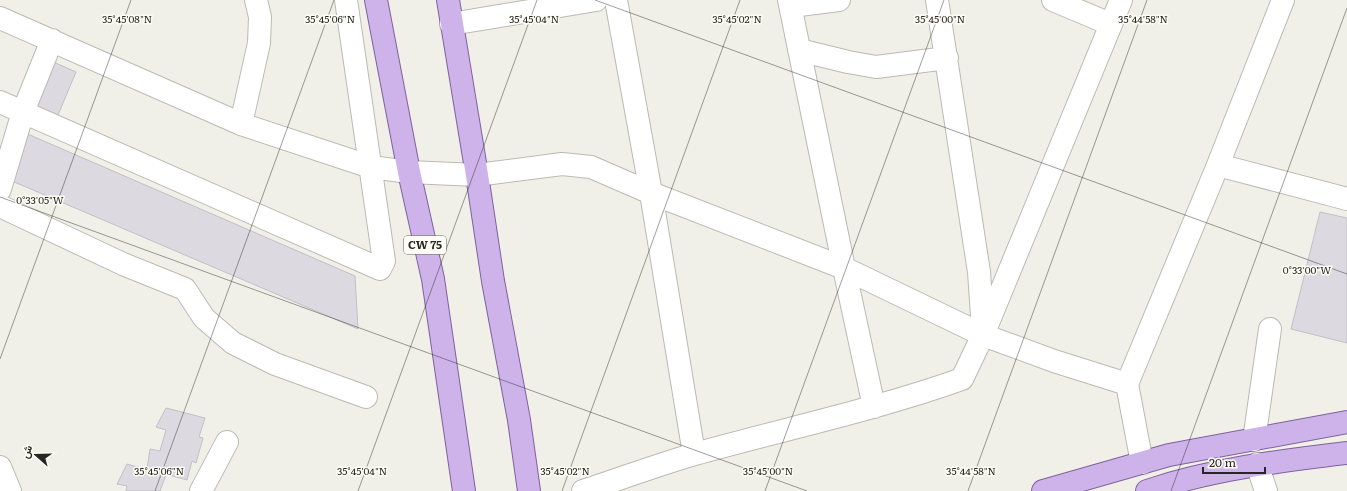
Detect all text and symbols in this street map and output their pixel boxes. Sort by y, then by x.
text: 35°45'08"N [102,11,152,26]
text: 35°45'06"N [305,11,355,26]
text: 35°45'04"N [509,11,559,26]
text: 35°45'02"N [712,11,762,26]
text: 35°45'00"N [915,11,965,26]
text: 35°44'58"N [1118,11,1168,26]
text: 0°33'05"W [16,192,64,207]
road number: CW 75 [404,236,446,254]
text: 0°33'00"W [1283,262,1331,277]
north arrow [16,435,56,475]
text: ش [16,442,35,460]
scale bar [1203,449,1265,475]
text: 20 m [1209,453,1236,471]
text: 35°45'06"N [134,463,184,478]
text: 35°45'04"N [337,463,387,478]
text: 35°45'02"N [540,463,590,478]
text: 35°45'00"N [743,463,793,478]
text: 35°44'58"N [946,463,996,478]

